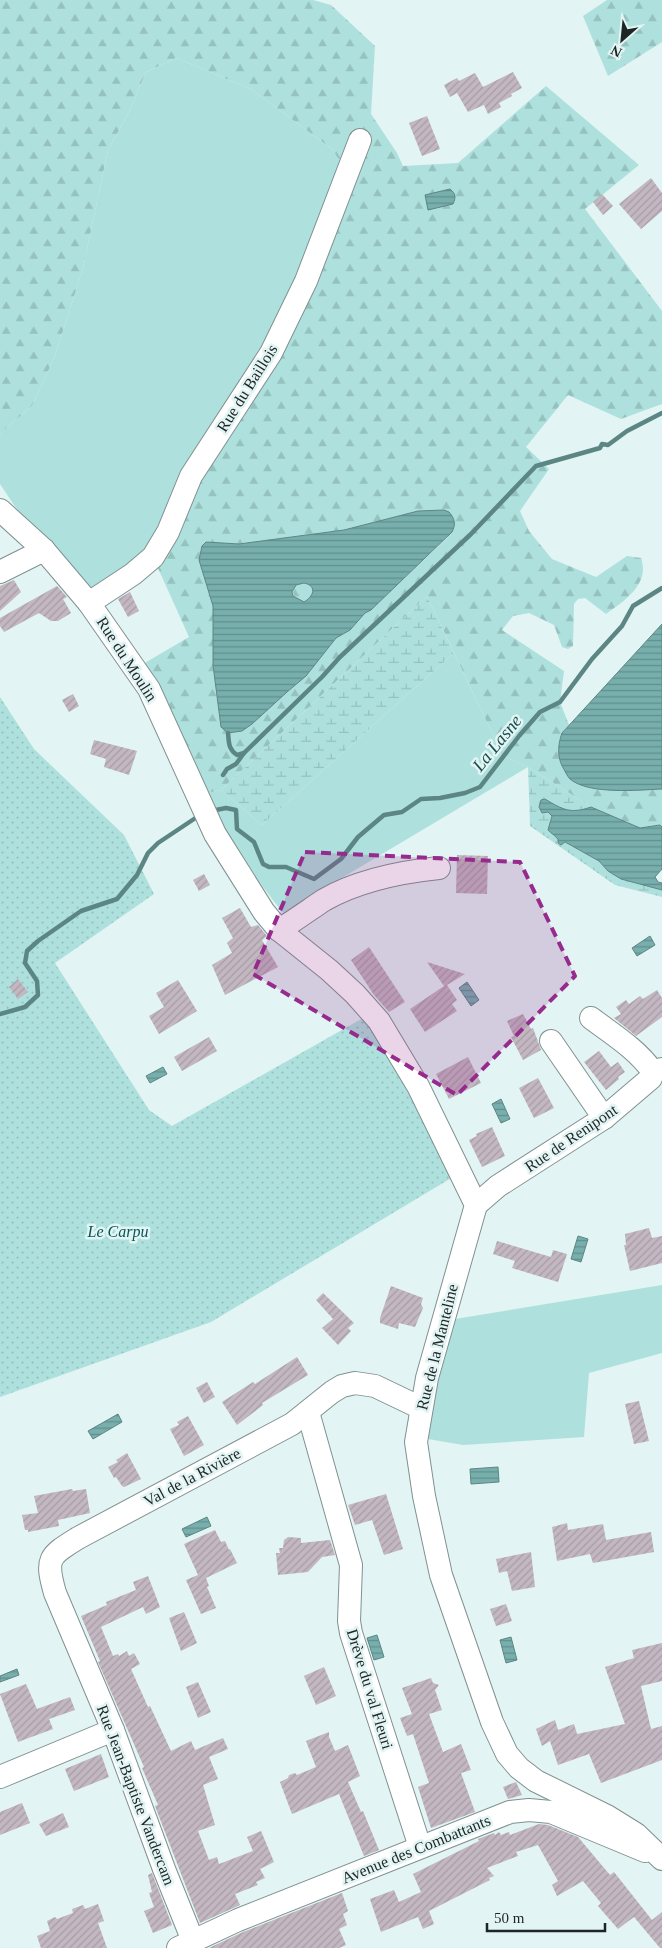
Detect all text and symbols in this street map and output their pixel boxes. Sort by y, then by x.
north arrow [597,15,647,65]
text: N [608,42,624,60]
street label: Rue du Baillois [213,341,281,435]
street label: Rue du Moulin [93,614,161,704]
water label: La Lasne [468,711,526,776]
street label: Rue de Renipont [522,1101,621,1176]
park label: Le Carpu [87,1223,148,1241]
street label: Rue de la Manteline [413,1282,461,1412]
street label: Val de la Rivière [141,1444,243,1510]
street label: Drève du val Fleuri [344,1627,397,1752]
street label: Rue Jean-Baptiste Vandercam [93,1702,178,1888]
street label: Avenue des Combattants [339,1811,493,1887]
scale bar [487,1900,604,1932]
text: 50 m [494,1910,525,1926]

